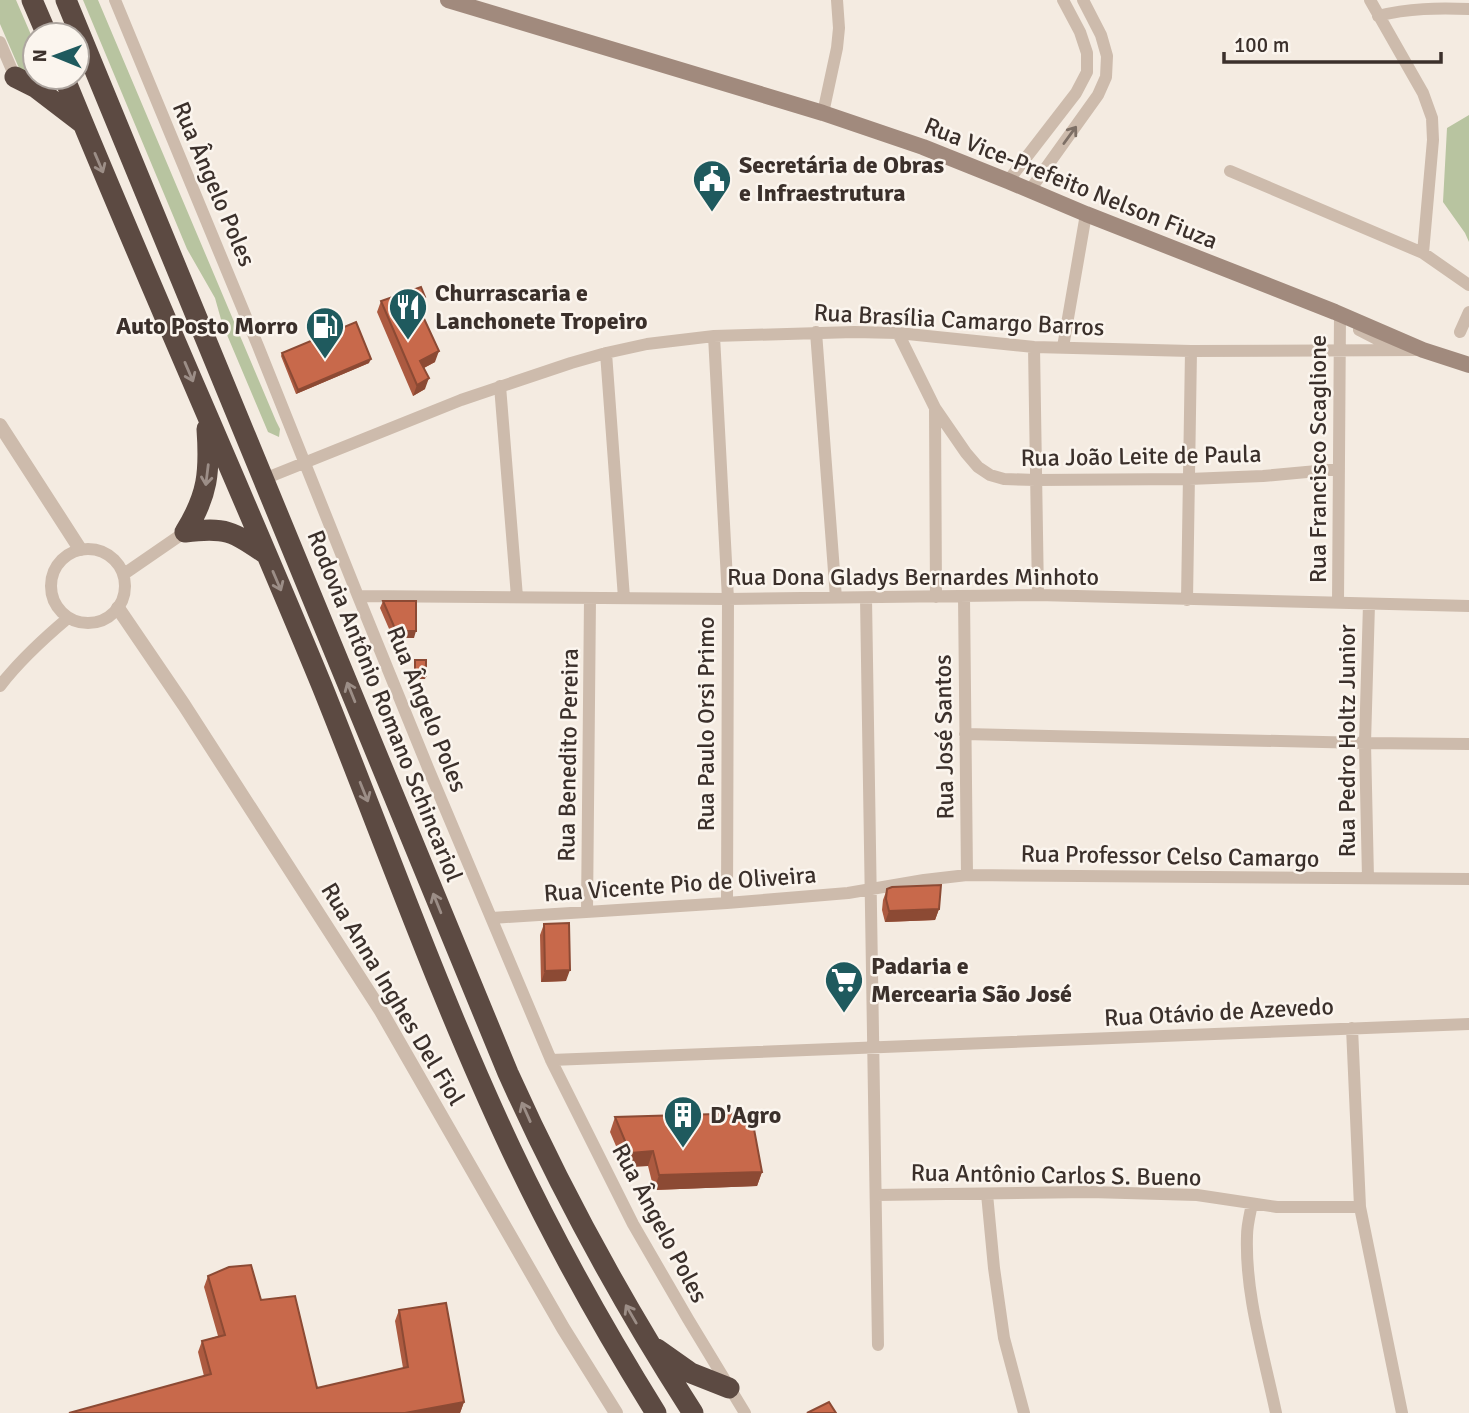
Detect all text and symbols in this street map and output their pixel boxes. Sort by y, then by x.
north arrow [21,21,91,91]
scale bar [1224,21,1441,65]
text: 100 m [1234,32,1289,58]
text: N [28,49,52,63]
street label: Rua Ângelo Poles [166,97,262,271]
street label: Rua Vice-Prefeito Nelson Fiuza [920,110,1222,256]
one-way arrow [1063,126,1077,145]
place label: Secretária de Obras e Infraestrutura [739,150,944,208]
one-way arrow [94,151,107,173]
public building icon: Secretária de Obras e Infraestrutura [691,158,733,213]
place label: Churrascaria e Lanchonete Tropeiro [435,278,648,336]
restaurant icon: Churrascaria e Lanchonete Tropeiro [387,286,429,341]
street label: Rua Brasília Camargo Barros [813,297,1105,343]
fuel station icon: Auto Posto Morro [304,305,346,360]
place label: Auto Posto Morro [116,311,298,341]
street label: Rua Francisco Scaglione [1303,335,1333,583]
one-way arrow [183,361,196,382]
street label: Rua João Leite de Paula [1020,439,1262,473]
one-way arrow [200,463,213,486]
street label: Rodovia Antônio Romano Schincariol [301,526,469,886]
street label: Rua Dona Gladys Bernardes Minhoto [727,562,1099,592]
one-way arrow [272,570,285,592]
street label: Rua Paulo Orsi Primo [691,617,721,831]
street label: Rua Ângelo Poles [380,622,474,796]
street label: Rua Pedro Holtz Junior [1332,624,1362,858]
street label: Rua Benedito Pereira [551,648,585,862]
street label: Rua José Santos [928,654,960,820]
one-way arrow [344,682,357,703]
one-way arrow [358,781,371,802]
street label: Rua Professor Celso Camargo [1020,838,1320,874]
street label: Rua Vicente Pio de Oliveira [543,860,817,908]
street label: Rua Anna Inghes Del Fiol [315,877,471,1111]
one-way arrow [430,892,443,914]
place label: Padaria e Mercearia São José [871,951,1072,1009]
supermarket icon: Padaria e Mercearia São José [823,959,865,1014]
street label: Rua Otávio de Azevedo [1103,991,1335,1033]
building icon: D'Agro [662,1094,704,1149]
place label: D'Agro [710,1100,781,1130]
one-way arrow [519,1102,532,1123]
street label: Rua Ângelo Poles [605,1138,715,1308]
street label: Rua Antônio Carlos S. Bueno [910,1157,1202,1193]
one-way arrow [624,1304,638,1324]

